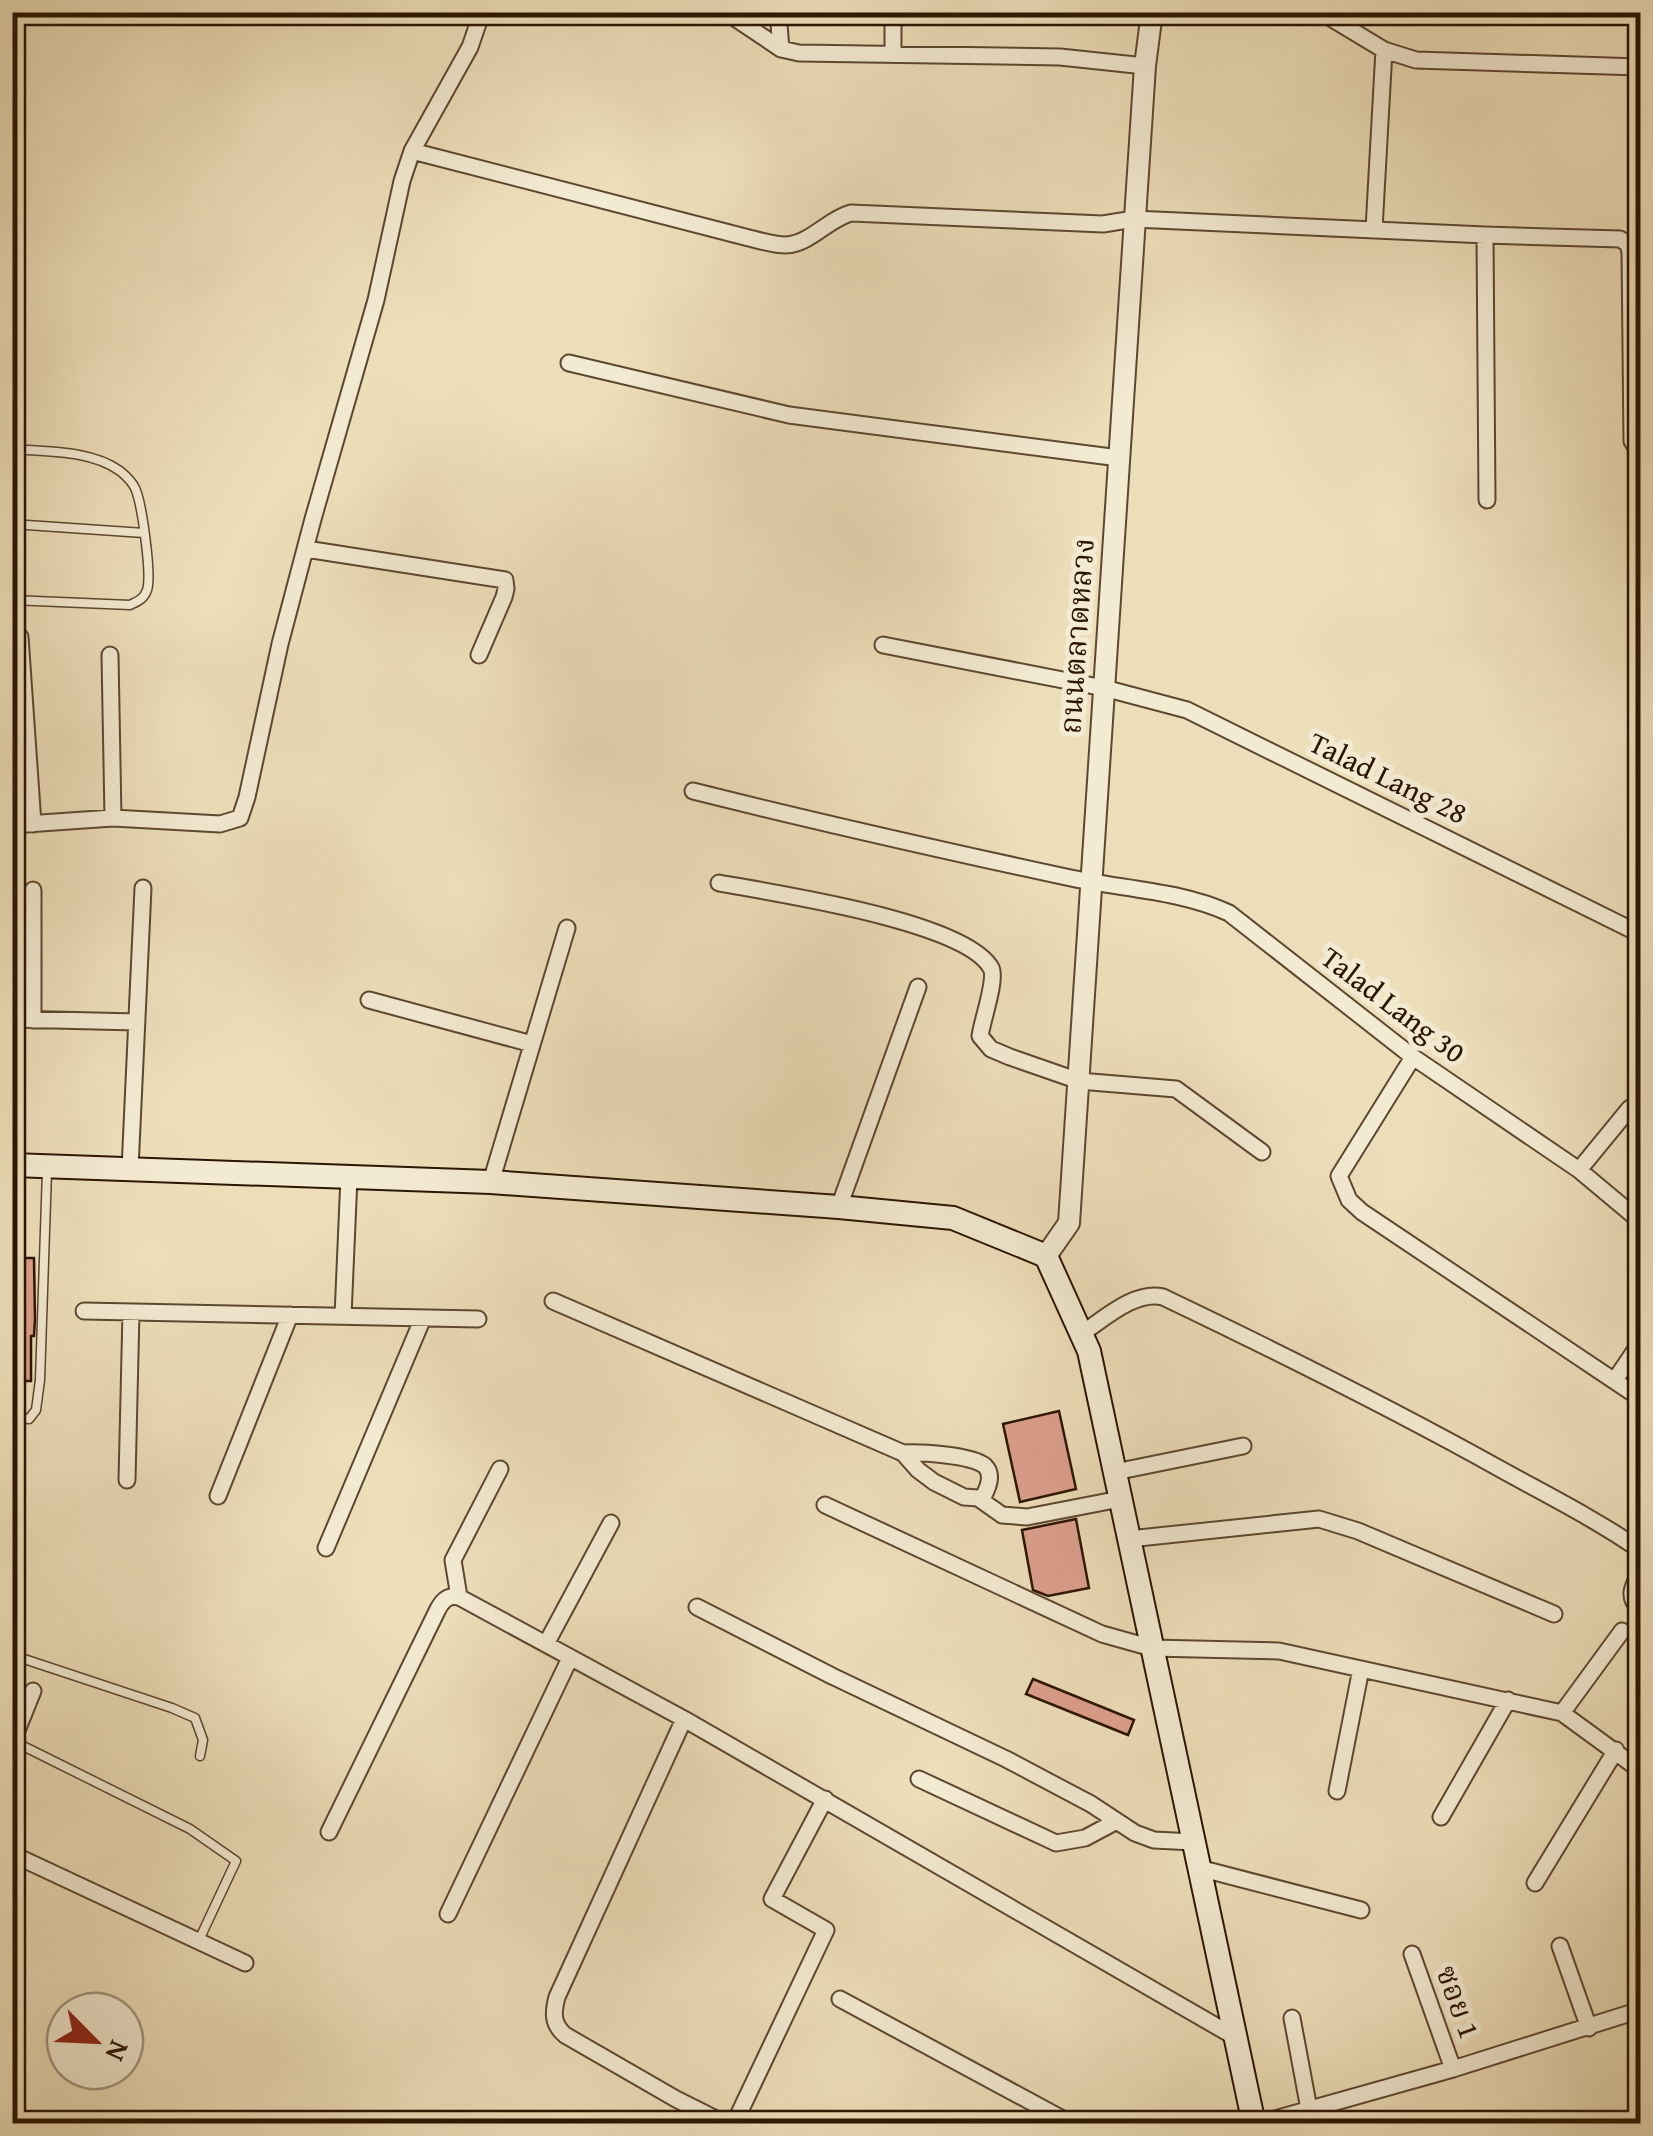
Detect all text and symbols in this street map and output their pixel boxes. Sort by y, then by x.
street label: ถนนตลาดหลวง [1047,536,1105,735]
street label: Talad Lang 28 [1302,720,1475,834]
street label: Talad Lang 30 [1312,935,1475,1073]
street label: ซอย 1 [1426,1959,1492,2044]
north arrow [45,1991,145,2091]
text: N [96,2034,141,2069]

